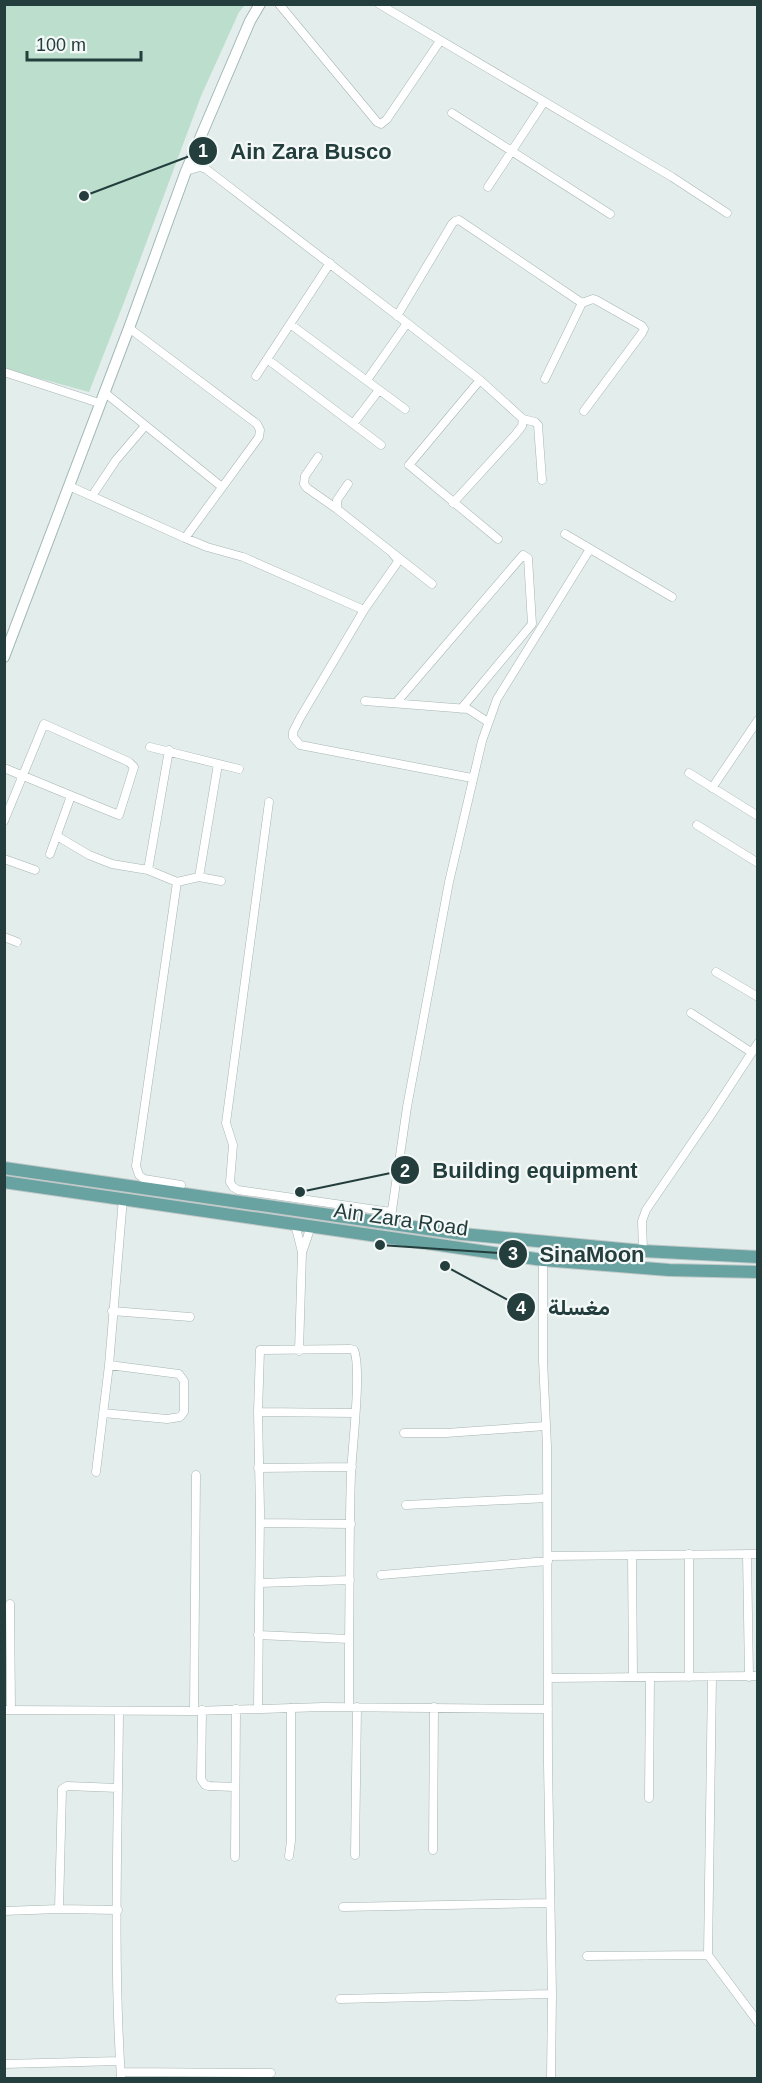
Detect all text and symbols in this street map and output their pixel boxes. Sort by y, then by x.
scale bar [27,24,141,62]
text: 100 m [36,35,86,55]
callout: Ain Zara Busco [188,131,404,171]
text: Ain Zara Busco [230,139,392,164]
text: 1 [198,141,208,161]
callout: Building equipment [390,1150,650,1190]
text: Building equipment [432,1158,638,1183]
text: 2 [400,1161,410,1181]
street label: Ain Zara Road [332,1198,470,1240]
callout: SinaMoon [498,1234,657,1274]
text: SinaMoon [539,1242,645,1267]
text: 3 [508,1244,518,1264]
callout: مغسلة [506,1287,622,1327]
text: مغسلة [548,1295,610,1320]
text: 4 [516,1298,526,1318]

